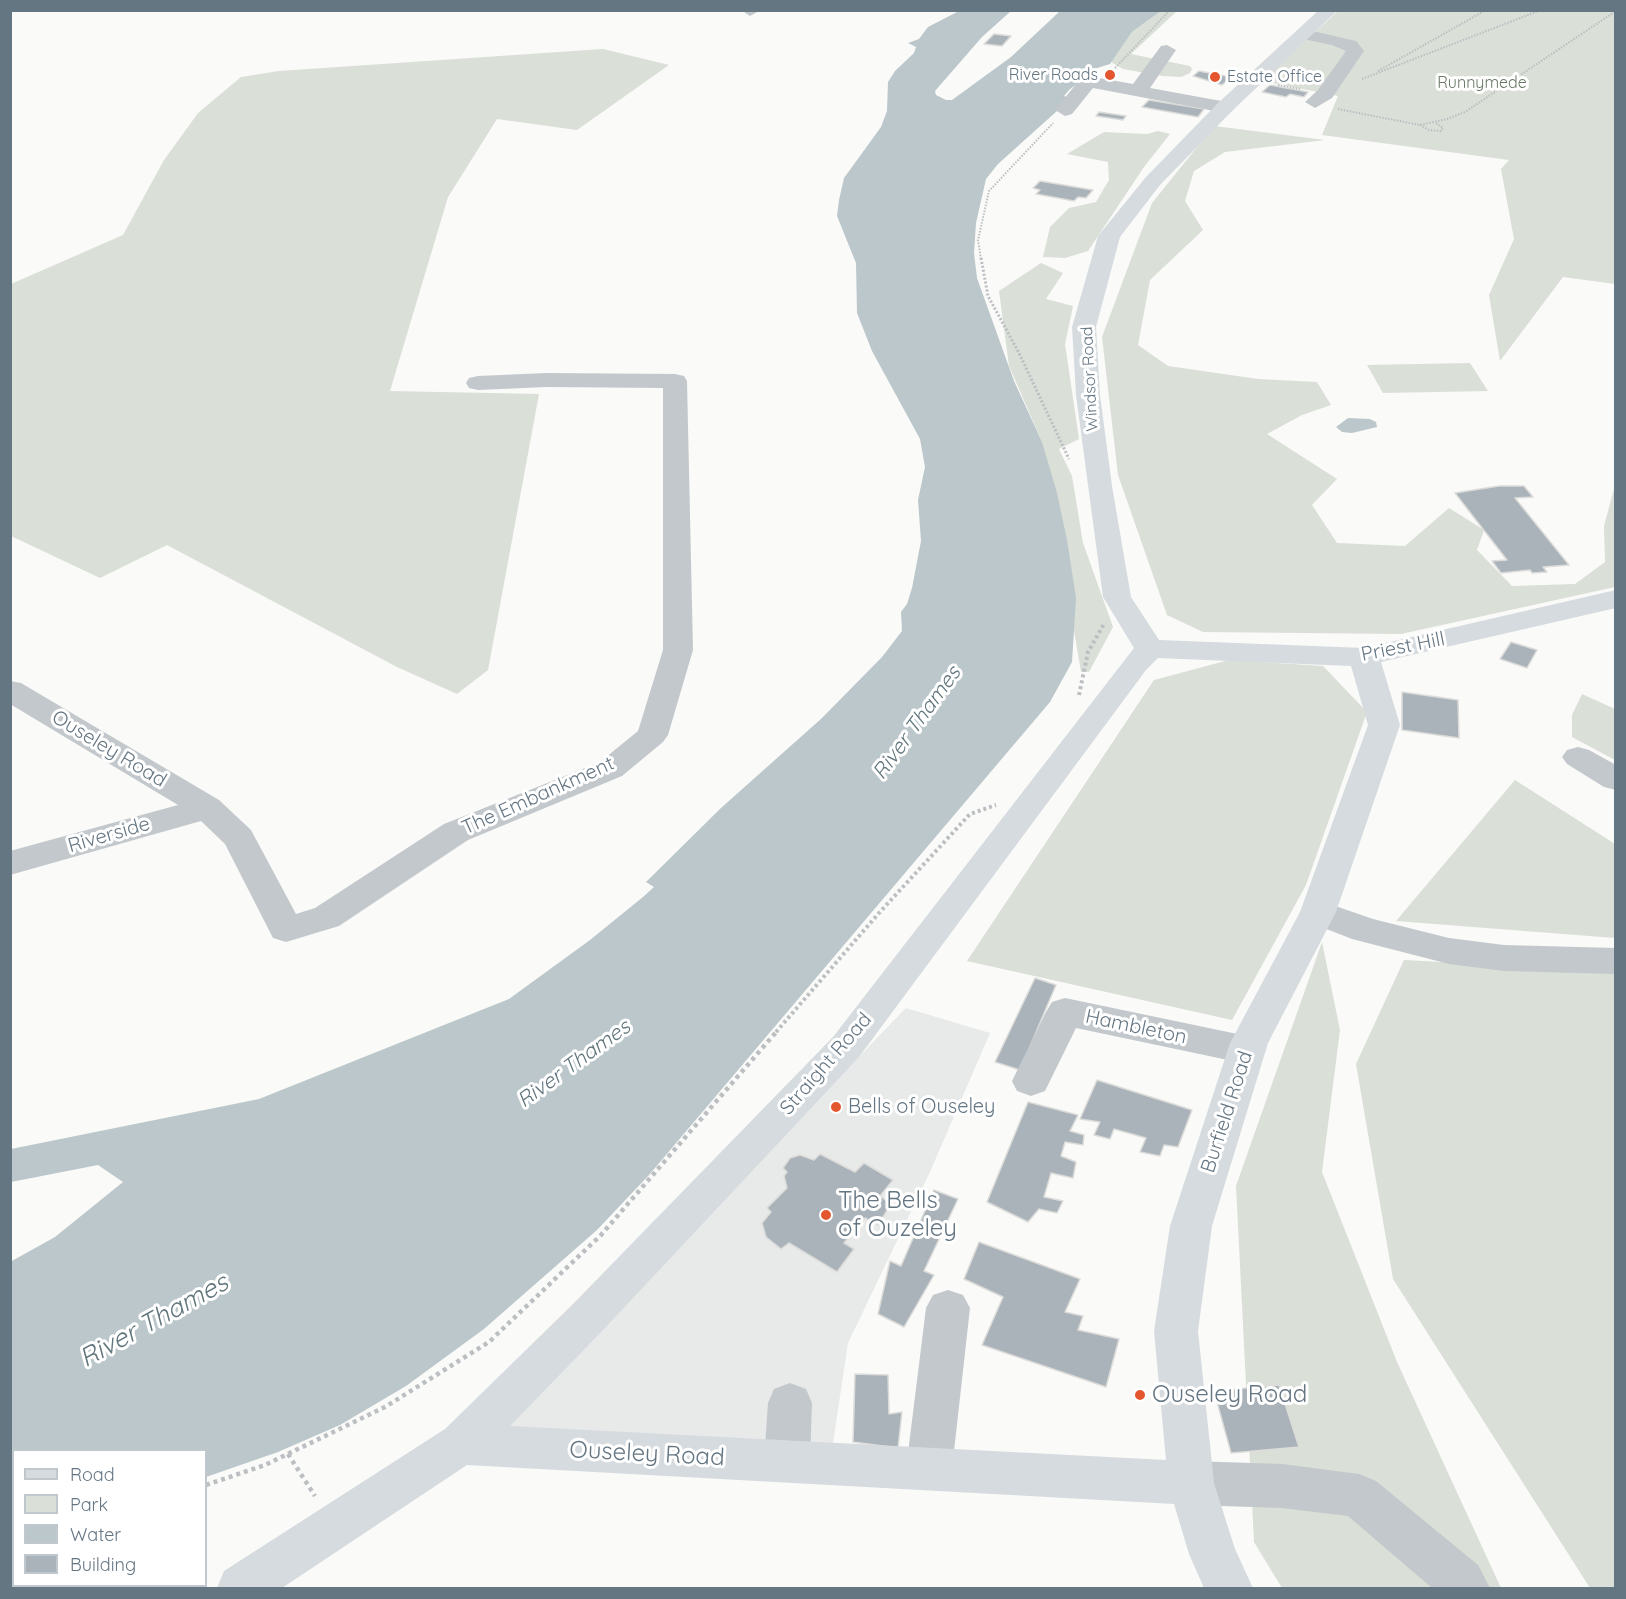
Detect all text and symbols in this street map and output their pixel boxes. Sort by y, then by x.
place label: River Roads [1009,65,1098,85]
place label: Estate Office [1227,67,1322,87]
marker: River Roads [1103,68,1117,82]
marker: Estate Office [1208,70,1222,84]
park label: Runnymede [1437,73,1527,93]
street label: Windsor Road [1078,326,1102,432]
street label: Priest Hill [1359,627,1447,667]
water label: River Thames [868,662,966,784]
street label: Ouseley Road [47,705,171,793]
street label: The Embankment [458,752,618,840]
street label: Riverside [65,812,153,858]
street label: Hambleton [1083,1005,1189,1049]
street label: Straight Road [775,1008,877,1120]
water label: River Thames [513,1015,635,1113]
street label: Burfield Road [1196,1048,1258,1176]
place label: Bells of Ouseley [848,1095,995,1119]
marker: Bells of Ouseley [829,1100,843,1114]
place label: The Bells of Ouzeley [838,1187,957,1243]
marker: The Bells of Ouzeley [819,1208,833,1222]
water label: River Thames [74,1267,234,1375]
place label: Ouseley Road [1152,1381,1307,1409]
marker: Ouseley Road [1133,1388,1147,1402]
street label: Ouseley Road [569,1436,725,1472]
legend [12,1449,207,1587]
text: Road [70,1463,115,1486]
text: Park [70,1493,108,1516]
text: Water [70,1523,121,1546]
text: Building [70,1553,136,1576]

